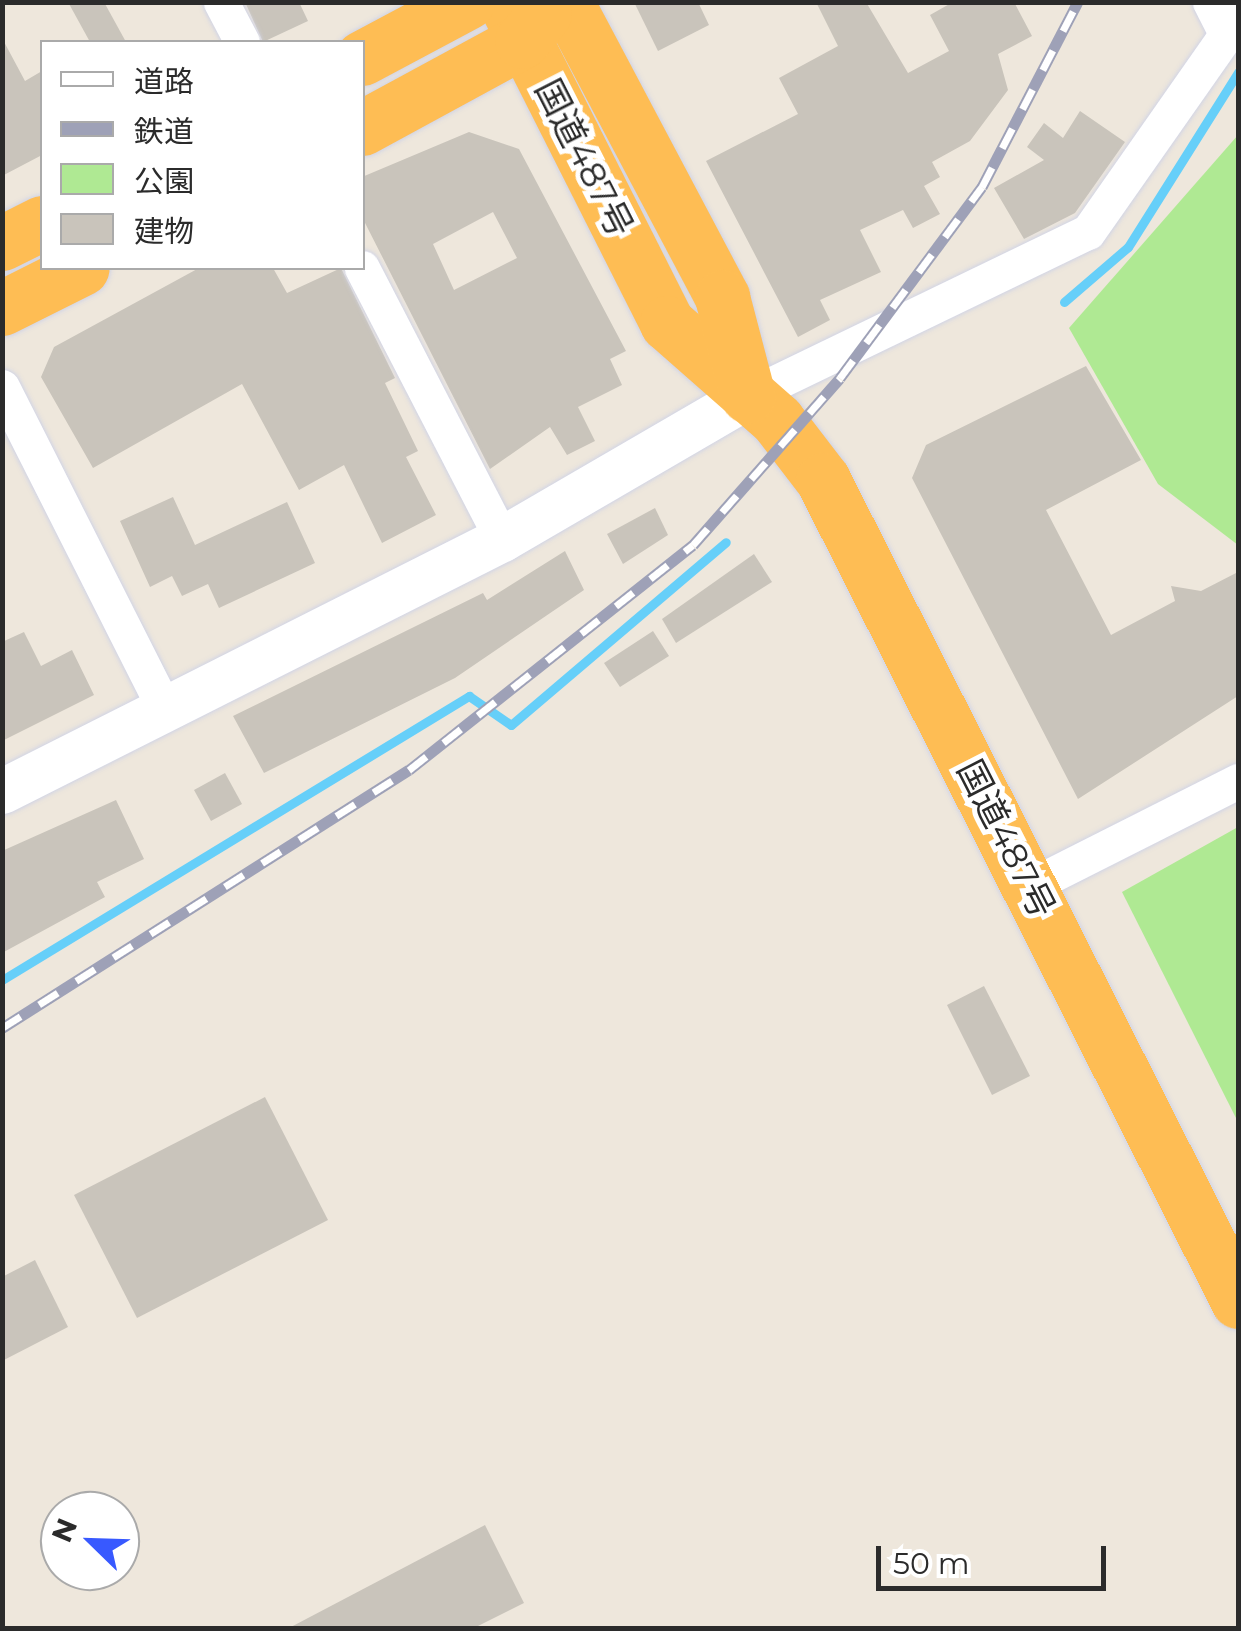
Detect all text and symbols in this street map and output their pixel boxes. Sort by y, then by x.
legend [40,40,365,270]
text: 道路 [134,63,194,100]
street label: 国道487号 [526,72,642,244]
text: 鉄道 [134,113,194,150]
text: 公園 [134,163,194,200]
text: 建物 [134,213,194,250]
street label: 国道487号 [948,753,1064,925]
north arrow [40,1491,140,1591]
text: N [44,1513,84,1547]
scale bar [881,1526,1111,1588]
text: 50 m [893,1545,970,1582]

